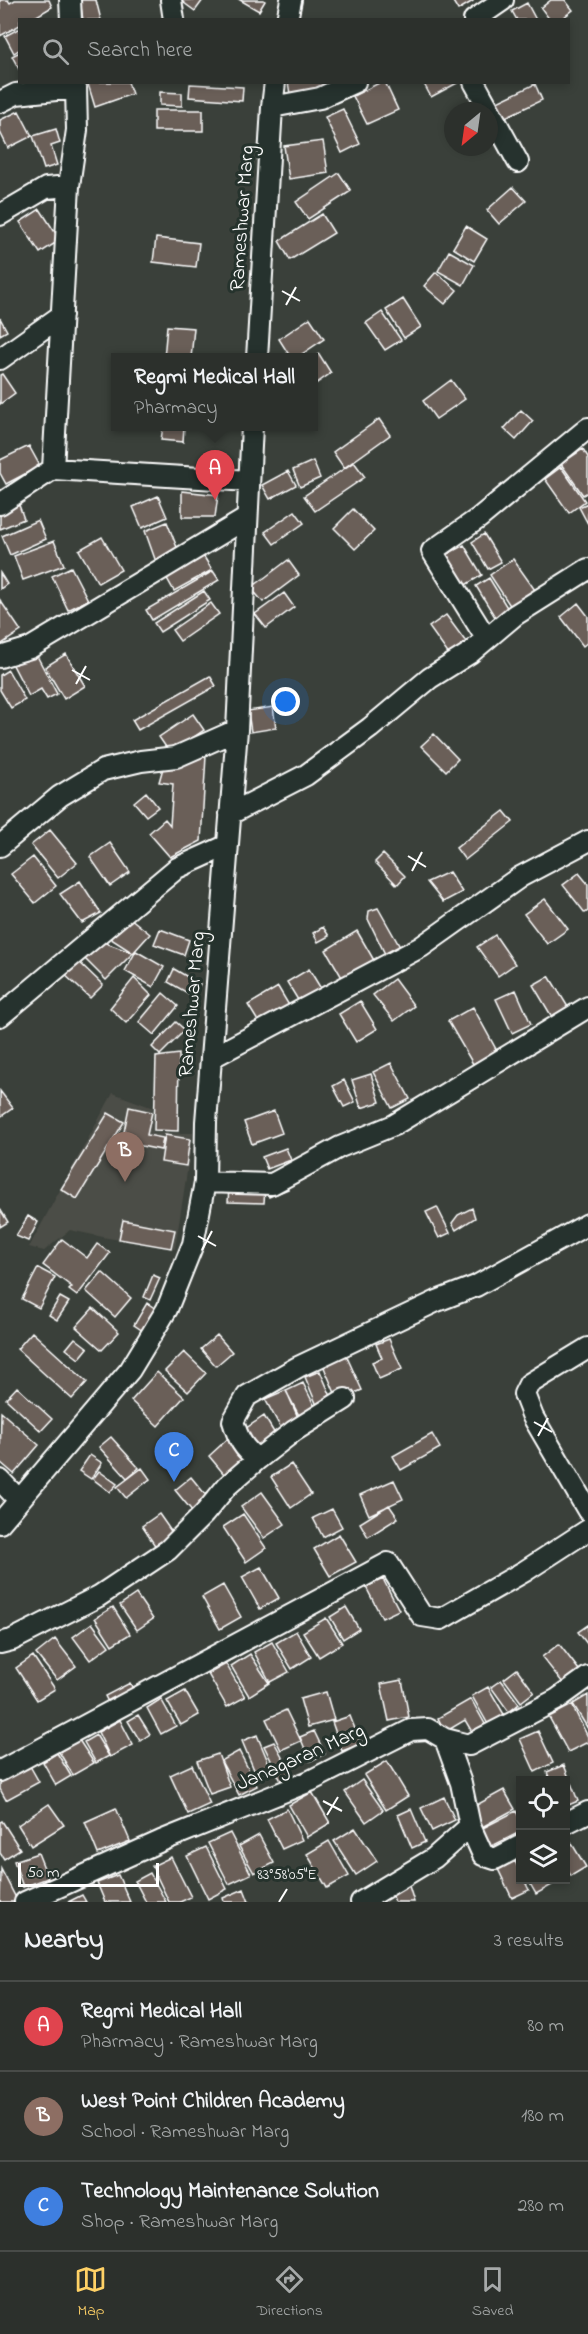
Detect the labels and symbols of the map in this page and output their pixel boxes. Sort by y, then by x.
north arrow [444,102,498,156]
street label: Rameshwar Marg [223,144,265,292]
pin: A [196,450,234,500]
your location [271,687,300,716]
street label: Rameshwar Marg [172,930,216,1079]
pin: B [106,1132,144,1182]
pin: C [154,1432,194,1482]
street label: Janagaran Marg [232,1716,371,1801]
scale bar [18,1860,159,1888]
text: 83°58'05"E [257,1864,317,1886]

